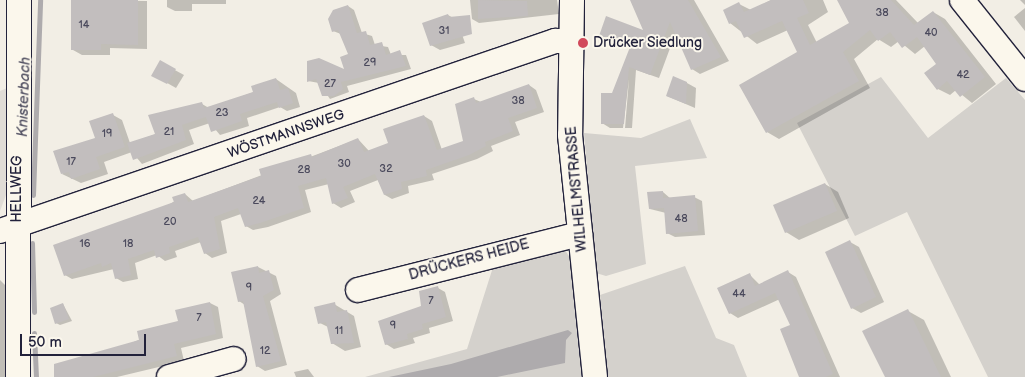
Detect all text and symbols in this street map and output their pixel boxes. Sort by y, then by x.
house number: 38 [875,6,889,20]
house number: 14 [79,18,89,32]
house number: 31 [438,24,450,38]
house number: 40 [924,26,938,40]
place label: Drücker Siedlung [593,35,702,51]
marker: Drücker Siedlung [577,37,589,49]
house number: 29 [364,56,376,70]
water label: Knisterbach [14,57,34,137]
house number: 42 [956,68,970,82]
house number: 27 [324,77,336,91]
house number: 38 [511,94,525,108]
house number: 23 [215,106,229,120]
street label: WÖSTMANNSWEG [225,106,347,162]
house number: 21 [164,125,174,139]
street label: WILHELMSTRASSE [563,125,591,253]
house number: 19 [102,127,112,141]
street label: HELLWEG [9,155,25,223]
house number: 17 [66,155,76,169]
house number: 30 [337,157,351,171]
house number: 32 [379,162,393,176]
house number: 28 [298,163,310,177]
house number: 24 [252,194,266,208]
house number: 48 [674,212,688,226]
house number: 20 [164,215,176,229]
street label: DRÜCKERS HEIDE [407,236,531,284]
house number: 16 [80,237,90,251]
house number: 18 [123,237,133,251]
house number: 9 [246,281,252,295]
house number: 44 [732,287,746,301]
house number: 7 [428,294,434,308]
house number: 7 [196,311,202,325]
house number: 9 [390,319,396,333]
scale bar [22,324,149,356]
house number: 11 [335,324,343,338]
text: 50 m [28,333,62,352]
house number: 12 [260,344,270,358]

